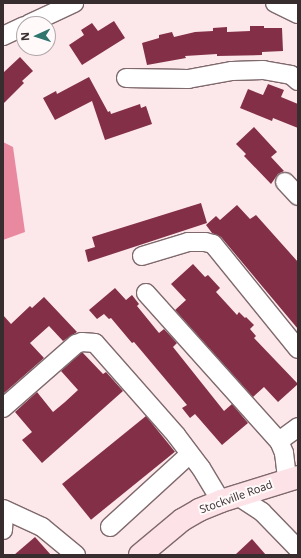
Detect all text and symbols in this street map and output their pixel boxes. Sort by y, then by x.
north arrow [16,16,56,56]
text: N [17,32,32,41]
street label: Stockville Road [198,478,274,516]

